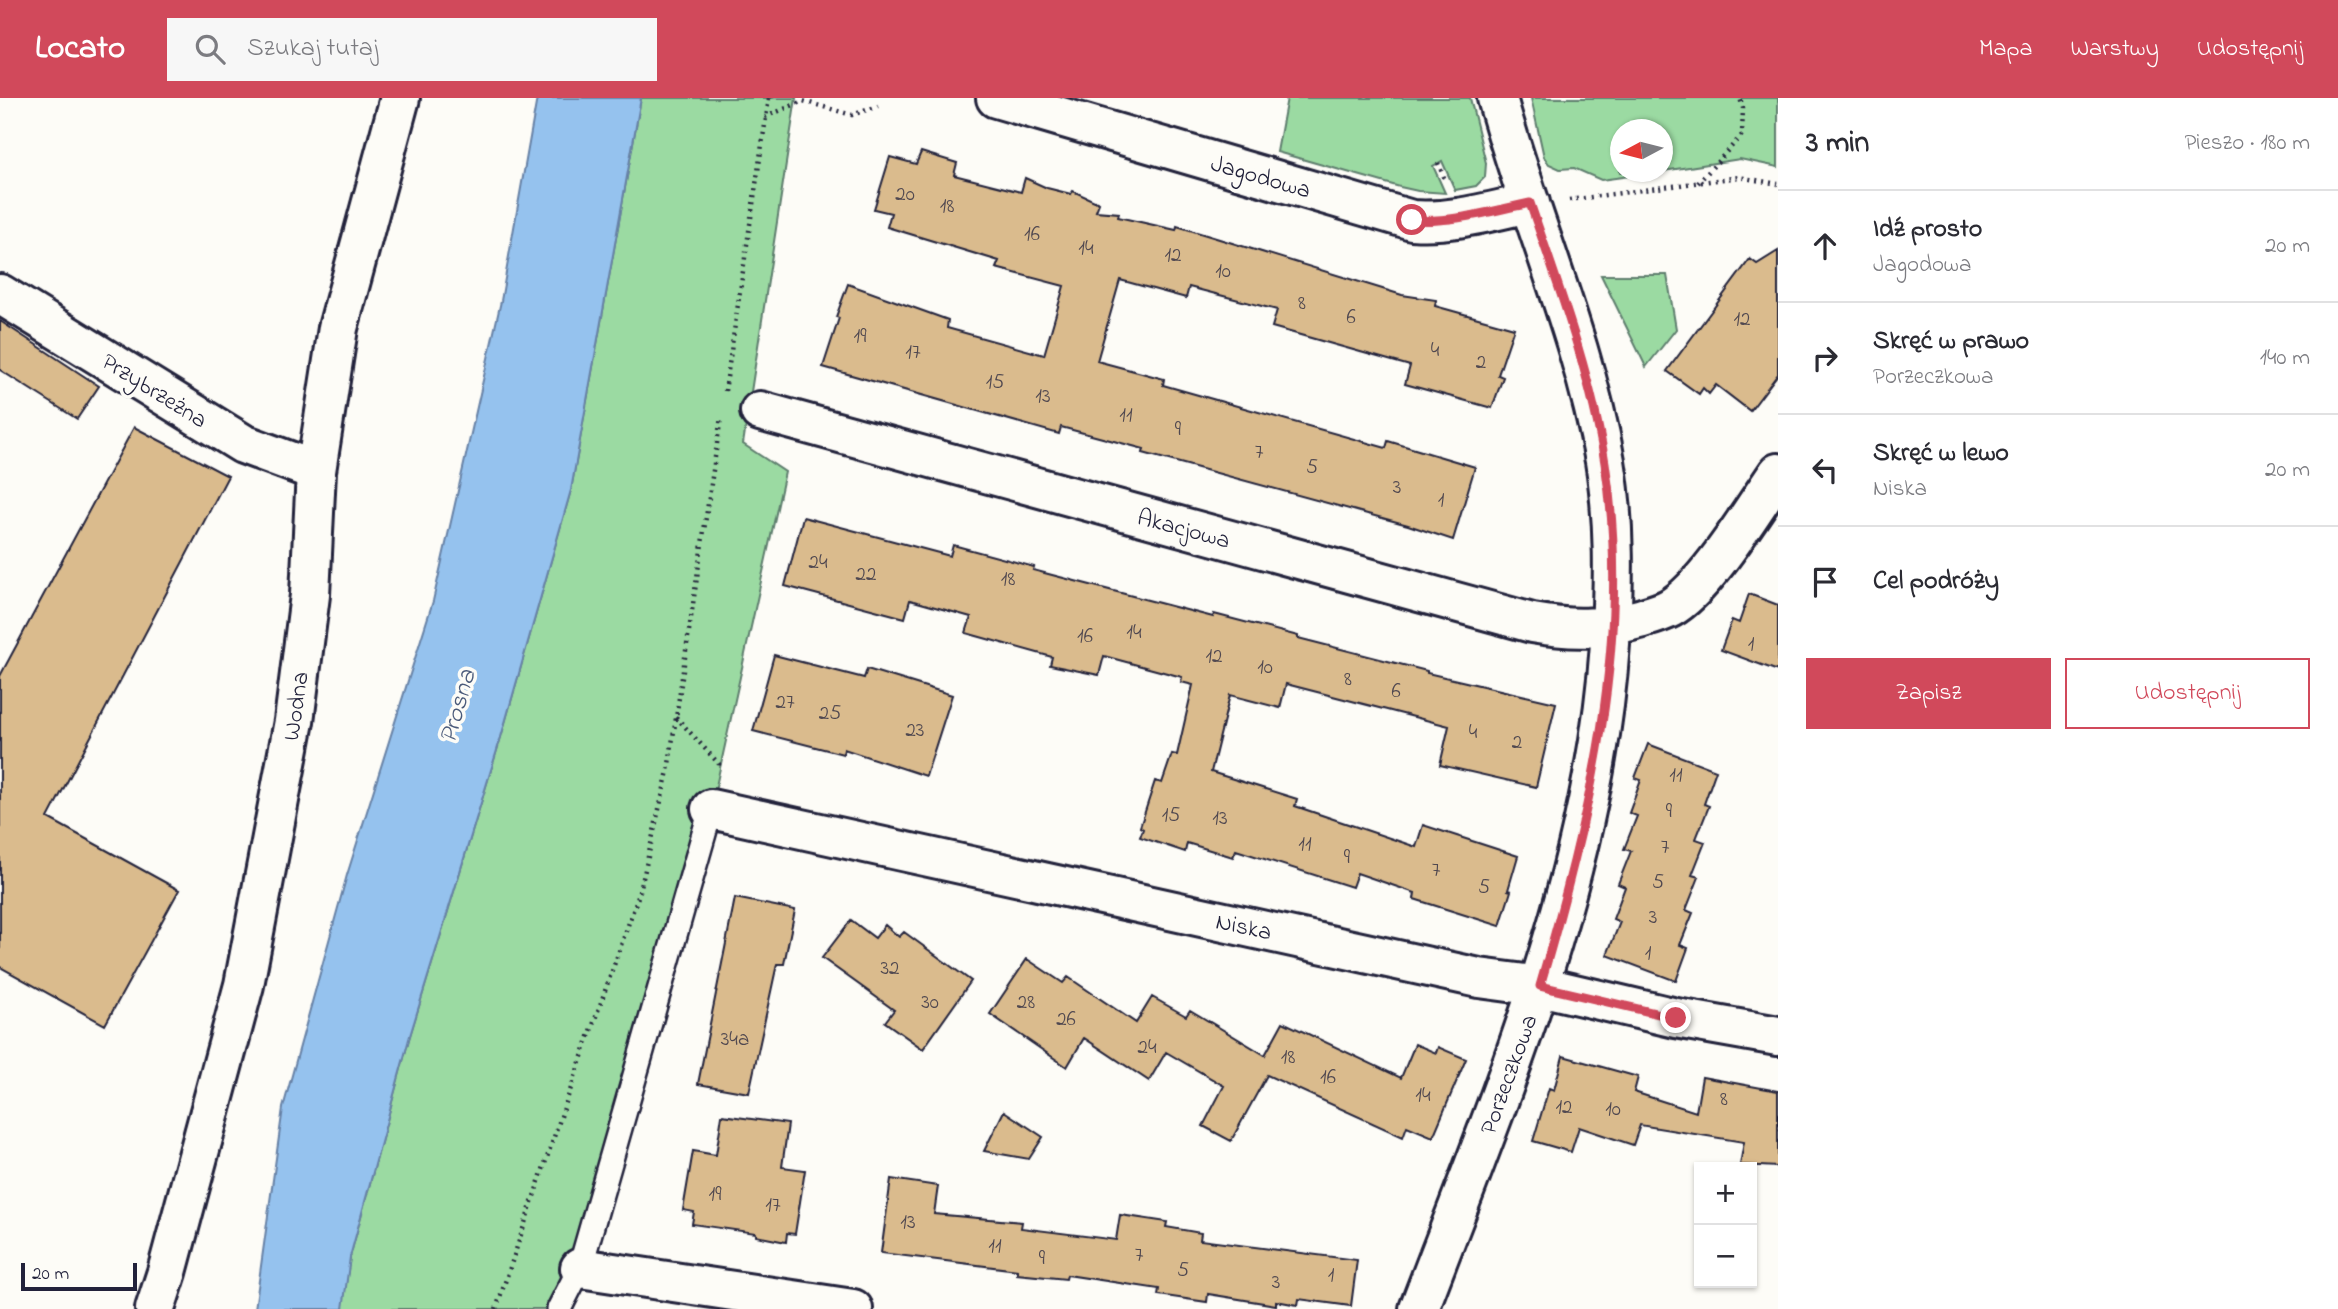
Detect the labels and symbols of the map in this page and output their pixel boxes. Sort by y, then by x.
north arrow [1610,119,1673,182]
street label: Jagodowa [1206,147,1314,209]
house number: 20 [895,180,915,210]
house number: 18 [940,192,954,222]
route start [1396,204,1427,235]
house number: 16 [1024,220,1040,250]
house number: 14 [1078,234,1094,264]
house number: 12 [1164,241,1182,271]
house number: 10 [1215,257,1231,287]
house number: 8 [1298,289,1306,319]
house number: 6 [1346,303,1356,333]
house number: 12 [1733,305,1751,335]
house number: 19 [854,322,867,352]
house number: 4 [1431,336,1440,366]
house number: 17 [905,338,921,368]
street label: Przybrzeżna [93,346,213,439]
house number: 2 [1476,348,1486,378]
house number: 15 [986,368,1004,398]
house number: 13 [1035,382,1051,412]
house number: 11 [1119,401,1133,431]
house number: 9 [1175,415,1182,445]
house number: 7 [1255,438,1264,468]
house number: 5 [1306,453,1318,483]
house number: 3 [1393,473,1401,503]
house number: 1 [1438,486,1445,516]
street label: Akacjowa [1133,501,1234,560]
house number: 24 [808,548,828,578]
house number: 22 [856,560,876,590]
house number: 18 [1001,565,1015,595]
house number: 14 [1126,618,1142,648]
house number: 16 [1077,622,1093,652]
house number: 1 [1748,630,1755,660]
house number: 12 [1205,642,1223,672]
house number: 10 [1257,653,1273,683]
water label: Prosna [430,665,488,748]
house number: 8 [1344,665,1352,695]
street label: Wodna [275,670,320,743]
house number: 6 [1391,677,1401,707]
house number: 27 [775,688,795,718]
house number: 25 [819,699,841,729]
house number: 23 [905,716,925,746]
house number: 4 [1469,718,1478,748]
house number: 2 [1512,728,1522,758]
house number: 11 [1669,761,1683,791]
house number: 9 [1666,797,1673,827]
house number: 15 [1162,801,1180,831]
house number: 13 [1212,804,1228,834]
house number: 11 [1298,830,1312,860]
house number: 7 [1661,833,1670,863]
house number: 9 [1344,843,1351,873]
house number: 7 [1432,856,1441,886]
house number: 5 [1652,868,1664,898]
house number: 5 [1478,873,1490,903]
house number: 3 [1649,903,1657,933]
street label: Niska [1212,905,1275,951]
house number: 1 [1645,939,1652,969]
house number: 32 [880,954,900,984]
house number: 30 [921,988,939,1018]
house number: 28 [1017,988,1035,1018]
route end [1660,1002,1691,1033]
house number: 26 [1056,1005,1076,1035]
street label: Porzeczkowa [1472,1010,1548,1140]
house number: 34a [721,1025,749,1055]
house number: 24 [1137,1033,1157,1063]
house number: 18 [1281,1043,1295,1073]
house number: 16 [1320,1063,1336,1093]
house number: 14 [1415,1081,1431,1111]
house number: 8 [1720,1085,1728,1115]
house number: 12 [1555,1093,1573,1123]
house number: 10 [1605,1095,1621,1125]
house number: 19 [709,1180,722,1210]
house number: 17 [765,1191,781,1221]
house number: 13 [900,1208,916,1238]
house number: 11 [988,1232,1002,1262]
house number: 7 [1135,1241,1144,1271]
house number: 9 [1039,1244,1046,1274]
house number: 5 [1177,1256,1189,1286]
scale bar [21,1260,136,1292]
house number: 1 [1328,1261,1335,1291]
house number: 3 [1272,1268,1280,1298]

